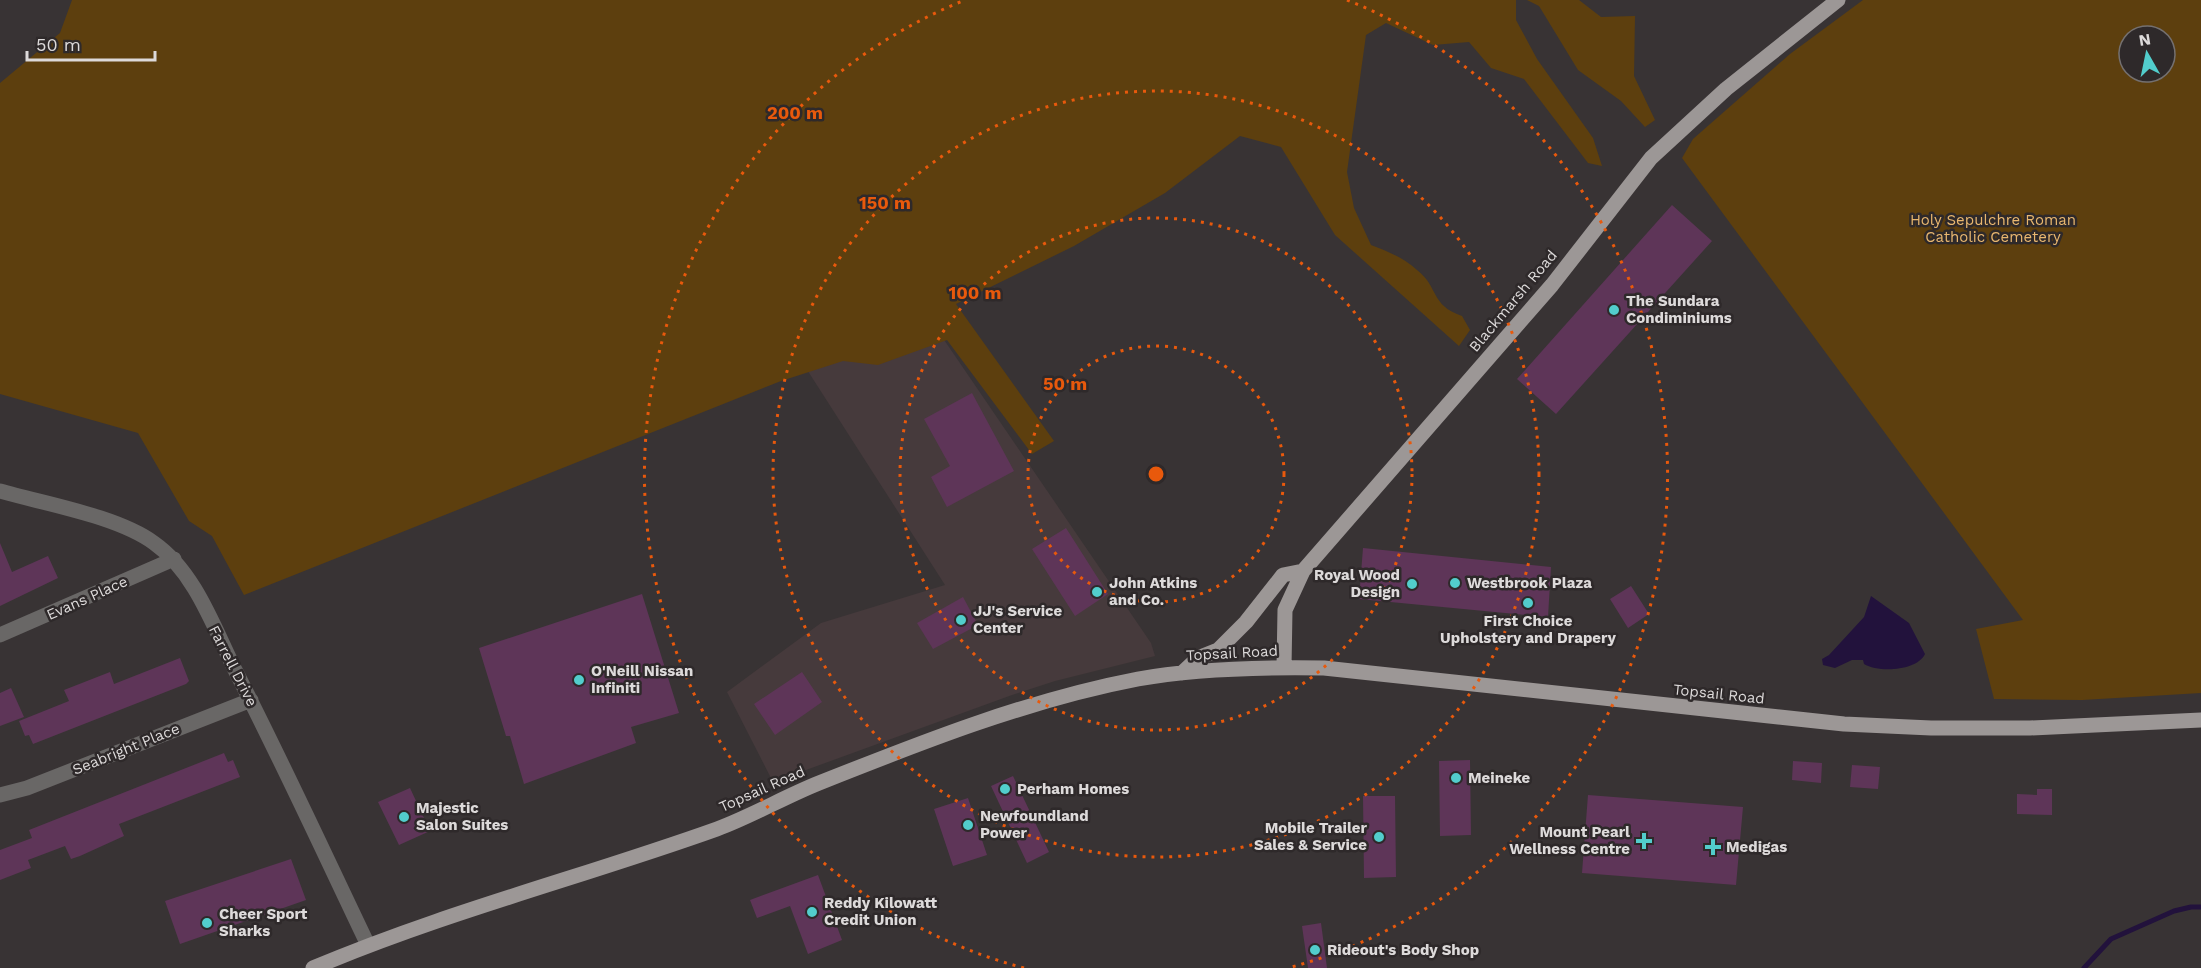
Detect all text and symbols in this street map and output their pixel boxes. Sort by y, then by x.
scale bar [27,24,154,62]
north arrow [2117,24,2177,84]
text: N [2137,29,2152,50]
text: 50 m [36,34,81,55]
text: 200 m [767,102,823,123]
text: 150 m [859,192,911,213]
park label: Holy Sepulchre Roman Catholic Cemetery [1910,211,2076,246]
street label: Blackmarsh Road [1465,246,1561,356]
text: 100 m [948,282,1002,303]
place label: The Sundara Condiminiums [1626,292,1732,327]
marker: The Sundara Condiminiums [1607,303,1621,317]
text: 50 m [1043,373,1087,394]
centre of rings [1146,464,1166,484]
place label: Royal Wood Design [1314,566,1400,601]
street label: Evans Place [44,572,130,624]
place label: John Atkins and Co. [1109,574,1197,609]
place label: Westbrook Plaza [1467,574,1592,592]
marker: Westbrook Plaza [1448,576,1462,590]
marker: Royal Wood Design [1405,577,1419,591]
marker: John Atkins and Co. [1090,585,1104,599]
marker: First Choice Upholstery and Drapery [1521,596,1535,610]
place label: JJ's Service Center [973,602,1063,637]
place label: First Choice Upholstery and Drapery [1440,612,1616,647]
marker: JJ's Service Center [954,613,968,627]
street label: Farrell Drive [205,622,261,710]
street label: Topsail Road [1186,642,1278,664]
place label: O'Neill Nissan Infiniti [591,662,693,697]
marker: O'Neill Nissan Infiniti [572,673,586,687]
street label: Topsail Road [1672,680,1766,708]
street label: Seabright Place [70,719,182,779]
street label: Topsail Road [716,762,808,816]
place label: Meineke [1468,769,1531,787]
marker: Meineke [1449,771,1463,785]
place label: Perham Homes [1017,780,1129,798]
marker: Perham Homes [998,782,1012,796]
place label: Majestic Salon Suites [416,799,508,834]
place label: Newfoundland Power [980,807,1089,842]
marker: Majestic Salon Suites [397,810,411,824]
marker: Newfoundland Power [961,818,975,832]
place label: Mobile Trailer Sales & Service [1254,819,1368,854]
place label: Mount Pearl Wellness Centre [1509,823,1630,858]
marker: Mobile Trailer Sales & Service [1372,830,1386,844]
marker: Mount Pearl Wellness Centre [1635,832,1653,850]
marker: Medigas [1704,838,1722,856]
place label: Medigas [1726,838,1787,856]
place label: Reddy Kilowatt Credit Union [824,894,937,929]
place label: Cheer Sport Sharks [219,905,308,940]
marker: Reddy Kilowatt Credit Union [805,905,819,919]
marker: Cheer Sport Sharks [200,916,214,930]
place label: Rideout's Body Shop [1327,941,1479,959]
marker: Rideout's Body Shop [1308,943,1322,957]

